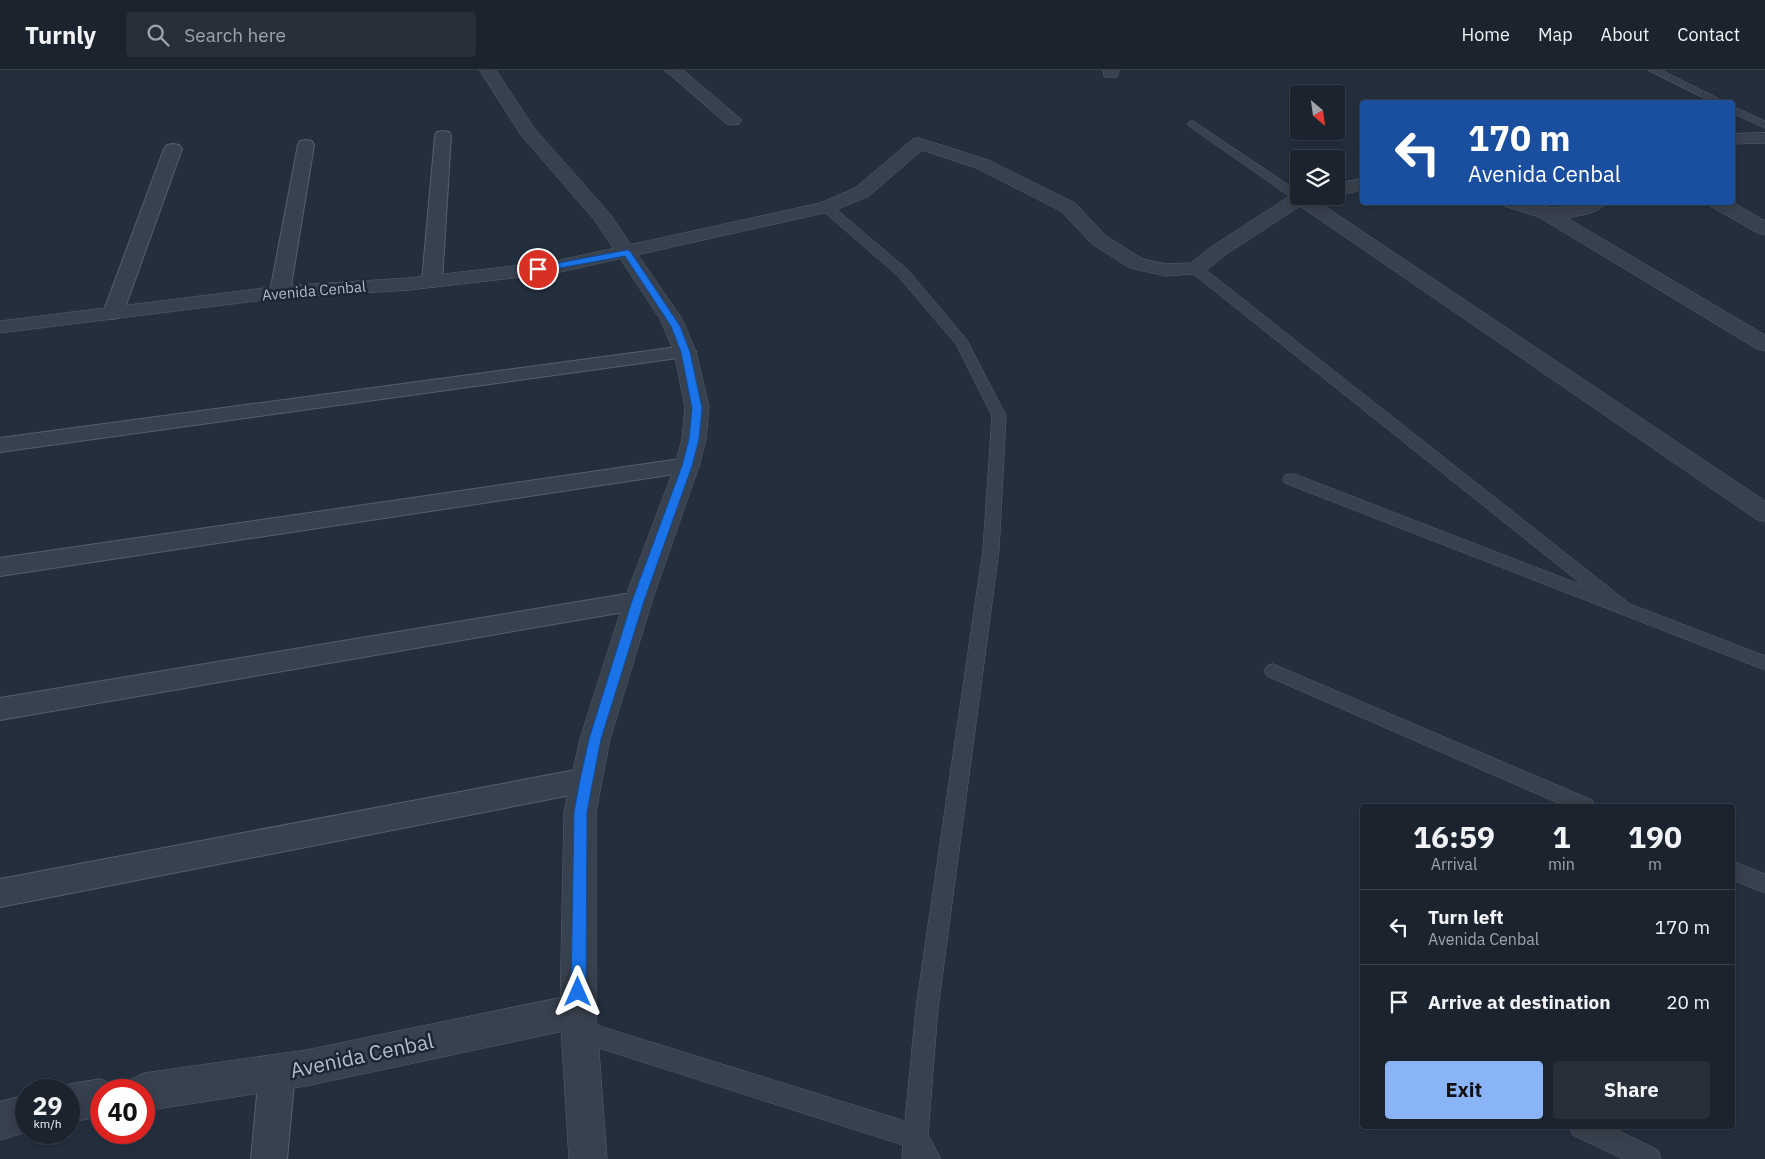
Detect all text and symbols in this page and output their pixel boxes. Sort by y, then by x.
search box [126,12,476,57]
text: Turnly [25,19,96,51]
icon: search [144,21,172,49]
text: Search here [184,23,286,47]
text: Home [1462,23,1510,46]
text: Map [1538,23,1573,46]
text: About [1601,23,1649,46]
text: Contact [1677,23,1740,46]
north arrow [1290,85,1345,140]
map controls [1290,85,1345,205]
text: 170 m [1468,115,1571,161]
icon: left [1385,120,1450,185]
button: layers [1290,150,1345,205]
text: Avenida Cenbal [1468,159,1621,188]
pin [517,248,559,290]
icon: arrive [524,255,552,283]
street label: Avenida Cenbal [261,276,367,305]
text: 16:59 [1413,817,1495,856]
text: 1 [1552,817,1570,856]
text: 190 [1628,817,1682,856]
text: Arrival [1431,854,1477,874]
text: min [1548,854,1575,874]
text: m [1648,854,1662,874]
text: Turn left [1428,905,1504,929]
icon: left [1385,913,1413,941]
text: 170 m [1655,915,1710,939]
text: Avenida Cenbal [1428,929,1539,949]
position arrow [551,965,603,1017]
icon: arrive [1385,988,1413,1016]
text: Arrive at destination [1428,990,1611,1014]
text: 20 m [1666,990,1710,1014]
street label: Avenida Cenbal [288,1026,436,1084]
button: Exit [1385,1061,1543,1119]
button: Share [1553,1061,1710,1119]
speed limit sign: 40 [90,1079,155,1144]
text: 29 [32,1089,63,1122]
text: km/h [33,1116,62,1131]

